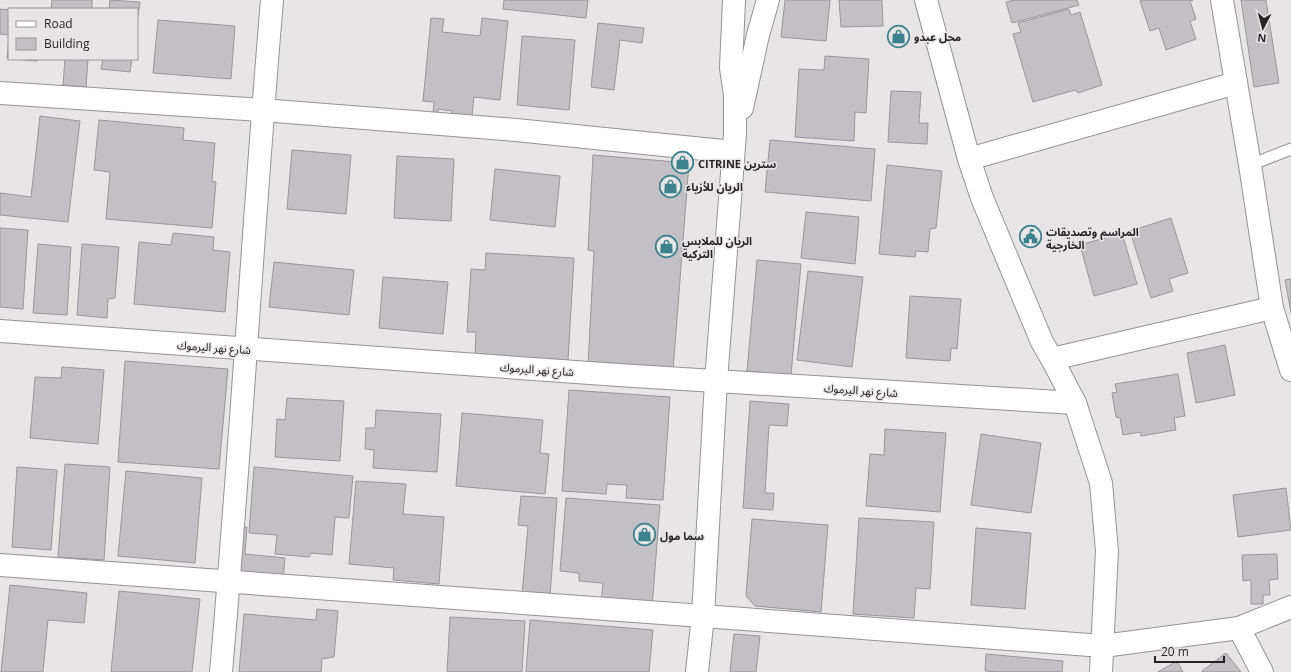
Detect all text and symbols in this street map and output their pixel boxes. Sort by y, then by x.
legend [8,8,138,60]
north arrow [1243,8,1283,48]
text: Road [44,15,73,32]
shop icon: محل عبدو [886,23,912,49]
place label: محل عبدو [914,29,961,44]
text: N [1257,31,1267,46]
text: Building [44,35,90,52]
shop icon: CITRINE سترين [670,150,696,176]
place label: CITRINE سترين [698,156,776,171]
shop icon: الريان للأزياء [658,173,684,199]
place label: الريان للأزياء [686,179,743,194]
public building icon: المراسم وتصديقات الخارجية [1018,224,1044,250]
place label: المراسم وتصديقات الخارجية [1046,224,1139,252]
shop icon: الريان للملابس التركية [654,233,680,259]
place label: الريان للملابس التركية [682,233,752,261]
street label: شارع نهر اليرموك [176,337,252,358]
street label: شارع نهر اليرموك [499,359,575,380]
street label: شارع نهر اليرموك [823,380,899,401]
shop icon: سما مول [631,522,657,548]
place label: سما مول [660,528,704,543]
scale bar [1155,638,1224,664]
text: 20 m [1161,643,1189,660]

